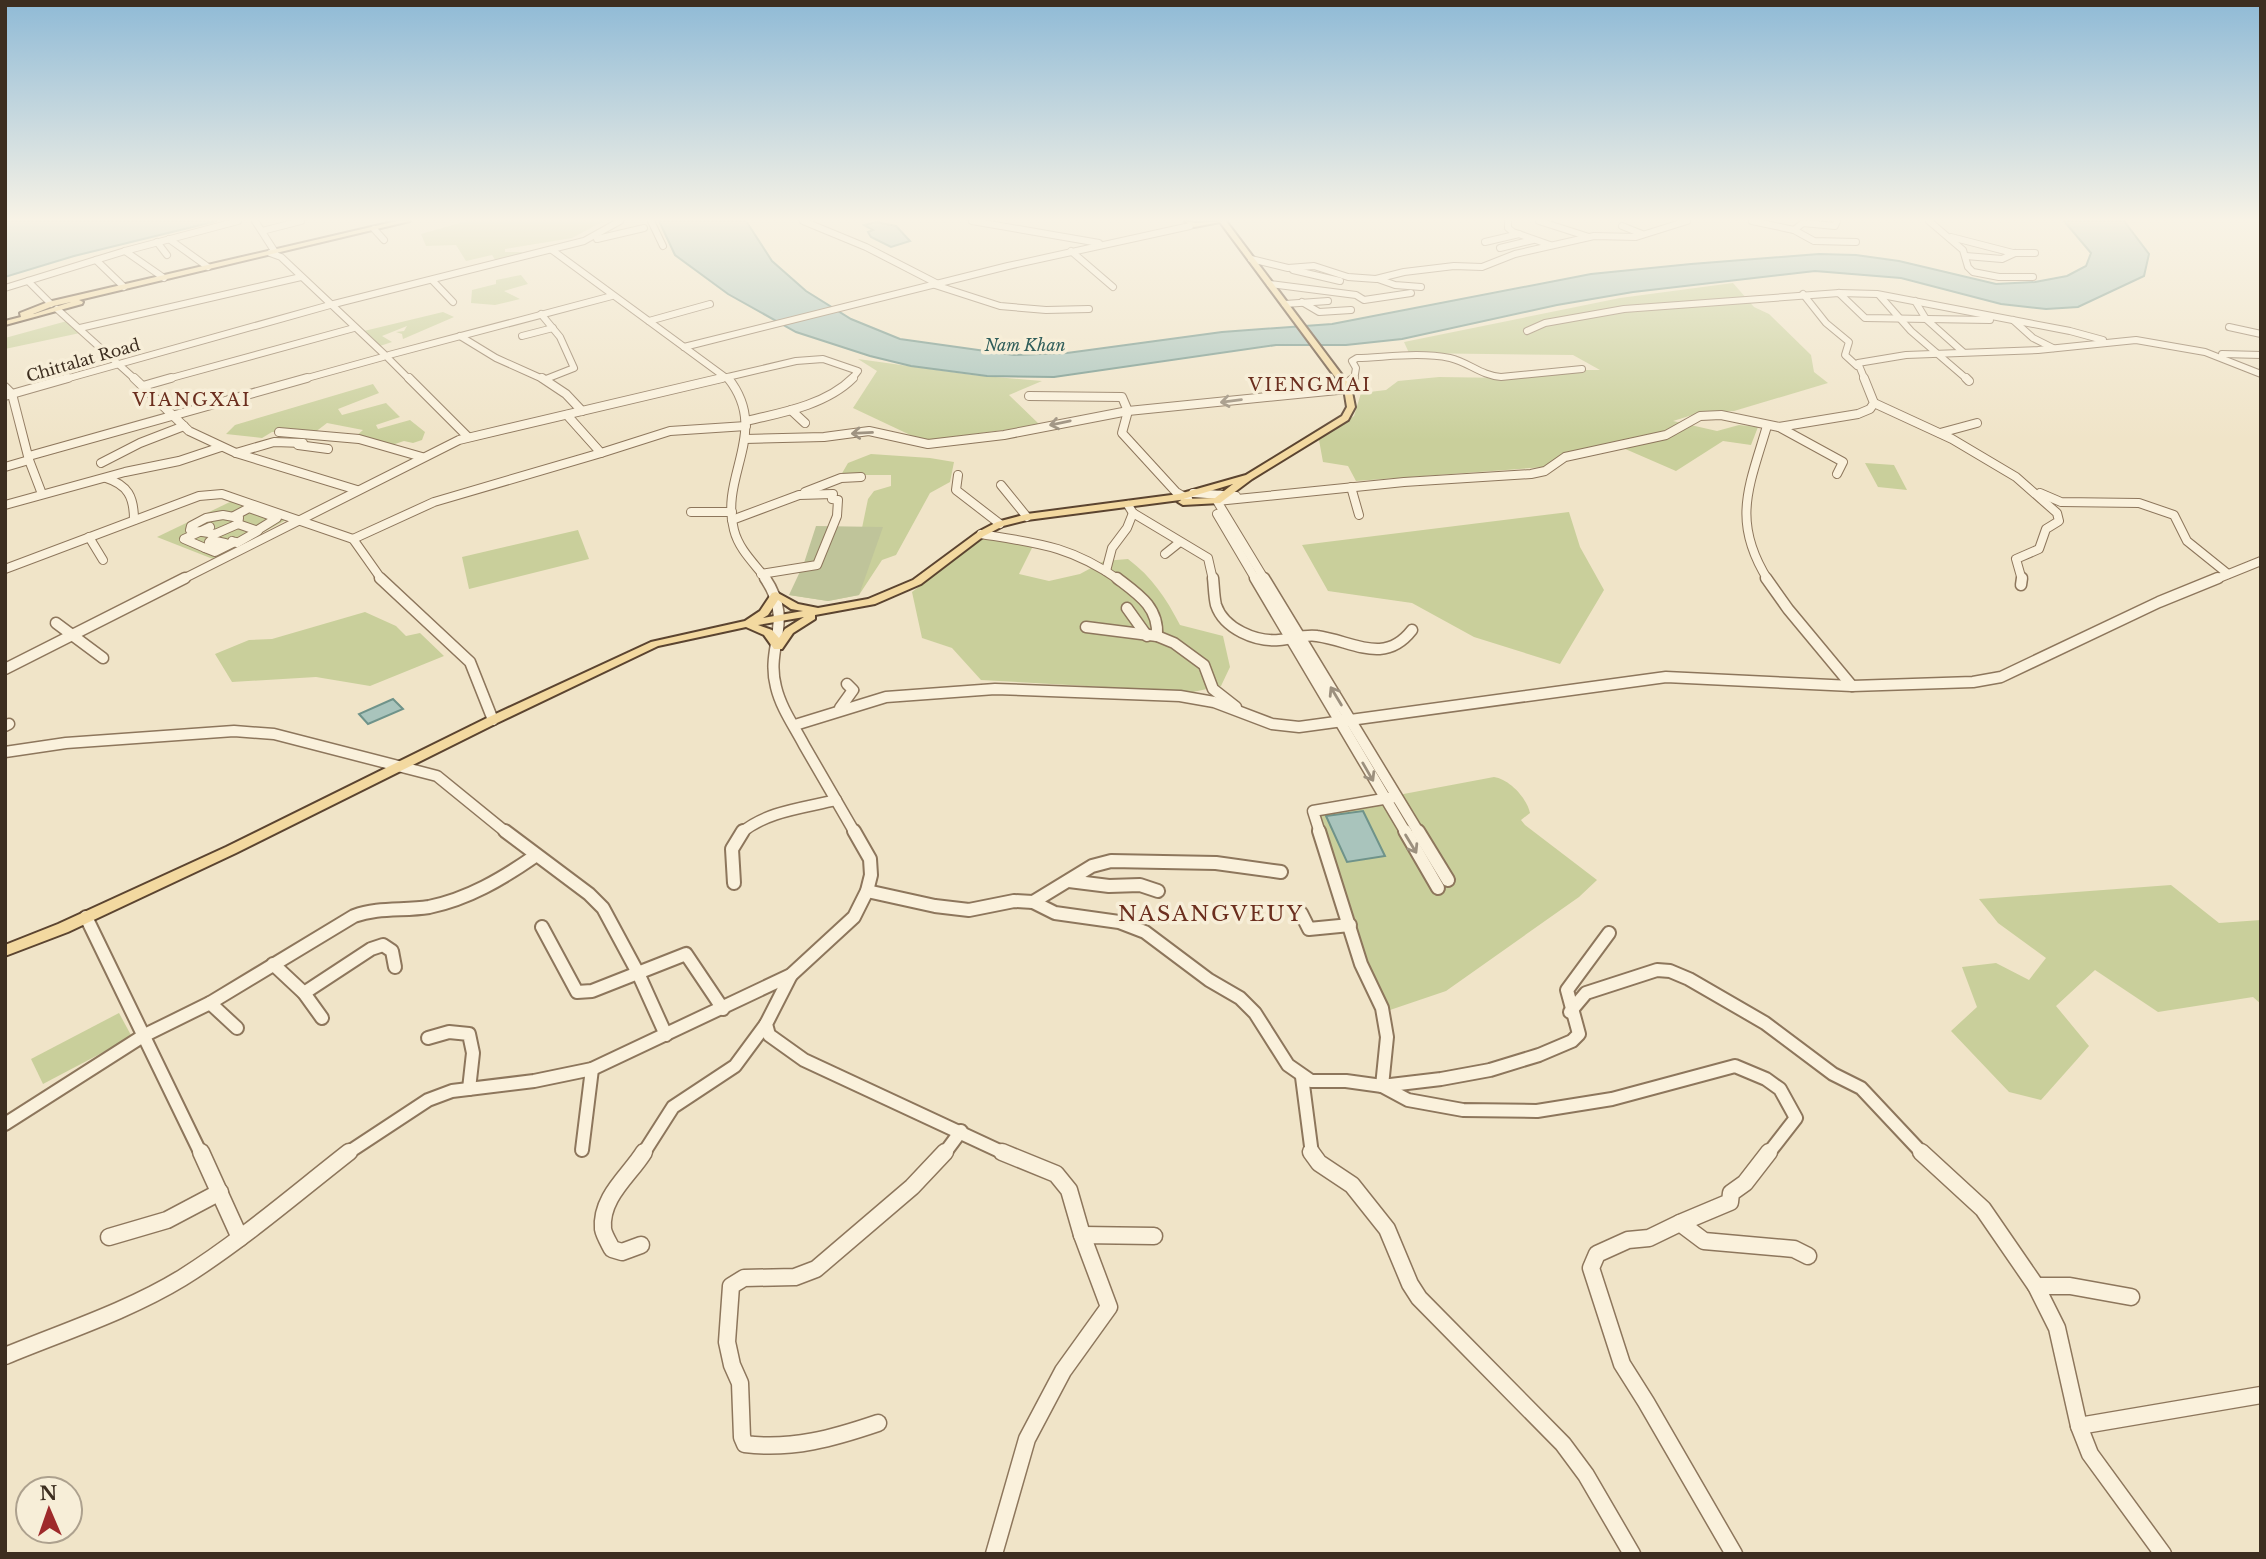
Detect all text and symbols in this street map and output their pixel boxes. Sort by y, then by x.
street label: Chittalat Road [24,334,142,386]
water label: Nam Khan [983,335,1066,355]
district label: VIENGMAI [1247,374,1372,396]
district label: VIANGXAI [131,389,252,411]
one-way arrow [1221,395,1243,408]
one-way arrow [1049,416,1072,430]
one-way arrow [850,426,873,439]
one-way arrow [1328,686,1342,706]
one-way arrow [1361,762,1375,782]
one-way arrow [1404,833,1418,853]
district label: NASANGVEUY [1118,901,1304,927]
north arrow [14,1475,84,1545]
text: N [39,1482,58,1505]

